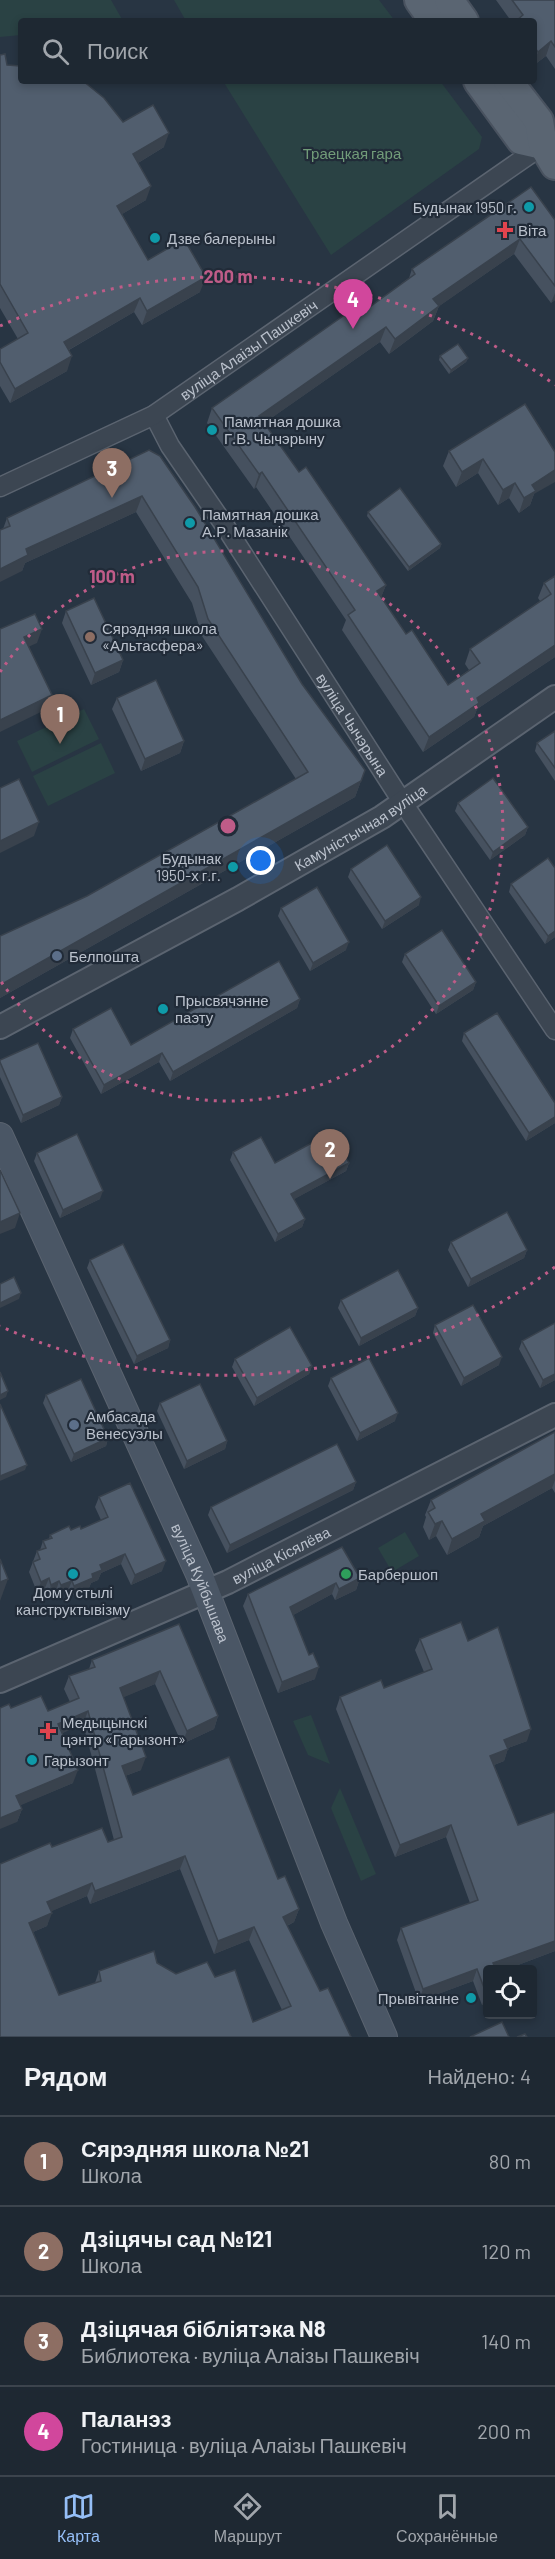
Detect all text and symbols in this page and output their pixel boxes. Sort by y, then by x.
search box [18,18,537,84]
icon: search [39,35,72,68]
text: Поиск [87,37,148,63]
park label: Траецкая гара [303,144,402,162]
place label: Будынак 1950 г. [413,198,517,216]
marker: Будынак 1950 г. [522,200,536,214]
marker: Віта [496,221,514,239]
place label: Віта [518,221,547,239]
place label: Дзве балерыны [167,229,276,247]
marker: Дзве балерыны [148,231,162,245]
text: 200 m [203,265,253,287]
pin: 4 [334,280,372,329]
street label: вуліца Алаізы Пашкевіч [176,295,321,403]
place label: Памятная дошка Г.В. Чычэрыну [224,412,341,447]
marker: Памятная дошка Г.В. Чычэрыну [205,423,219,437]
pin: 3 [92,448,132,498]
place label: Памятная дошка А.Р. Мазанік [202,505,319,540]
marker: Памятная дошка А.Р. Мазанік [183,516,197,530]
text: 100 m [89,565,135,587]
place label: Сярэдняя школа «Альтасфера» [102,619,217,654]
marker: Сярэдняя школа «Альтасфера» [83,630,97,644]
street label: вуліца Чычэрына [313,670,393,780]
pin: 1 [40,694,80,744]
street label: Камуністычная вуліца [291,780,430,874]
centre of rings [218,816,238,836]
your location [246,846,275,875]
place label: Будынак 1950-х г.г. [156,849,221,884]
marker: Будынак 1950-х г.г. [226,860,240,874]
place label: Белпошта [69,947,140,965]
marker: Белпошта [50,949,64,963]
place label: Прысвячэнне паэту [175,991,269,1026]
marker: Прысвячэнне паэту [156,1002,170,1016]
pin: 2 [310,1130,350,1179]
place label: Амбасада Венесуэлы [86,1407,163,1442]
marker: Амбасада Венесуэлы [67,1418,81,1432]
street label: вуліца Куйбышава [168,1520,234,1646]
street label: вуліца Кісялёва [229,1522,334,1588]
place label: Барбершоп [358,1565,438,1583]
marker: Дом у стылі канструктывізму [66,1567,80,1581]
marker: Барбершоп [339,1567,353,1581]
place label: Дом у стылі канструктывізму [16,1583,131,1618]
place label: Медыцынскі цэнтр «Гарызонт» [62,1713,186,1748]
marker: Медыцынскі цэнтр «Гарызонт» [39,1722,57,1740]
place label: Гарызонт [44,1751,109,1769]
marker: Гарызонт [25,1753,39,1767]
map controls [483,1965,537,2019]
button: locate [483,1965,537,2019]
place label: Прывітанне [378,1989,459,2007]
marker: Прывітанне [464,1991,478,2005]
text: Рядом [24,2060,107,2091]
text: Найдено: 4 [428,2064,531,2088]
text: Сярэдняя школа №21 [81,2135,309,2161]
text: 1 [40,2149,47,2173]
text: 80 m [489,2149,531,2173]
text: Школа [81,2163,142,2187]
text: Дзіцячы сад №121 [81,2225,272,2251]
text: 2 [38,2239,49,2263]
text: 120 m [481,2239,531,2263]
text: Школа [81,2253,142,2277]
text: Дзіцячая бібліятэка N8 [81,2315,326,2341]
text: 3 [38,2329,49,2353]
text: 140 m [481,2329,531,2353]
text: Библиотека · вуліца Алаізы Пашкевіч [81,2343,420,2367]
text: Паланэз [81,2405,171,2431]
text: 4 [37,2419,50,2443]
text: 200 m [477,2419,531,2443]
text: Гостиница · вуліца Алаізы Пашкевіч [81,2433,407,2457]
tab: Карта [57,2490,100,2546]
tab: Маршрут [214,2490,282,2546]
tab: Сохранённые [396,2490,498,2546]

